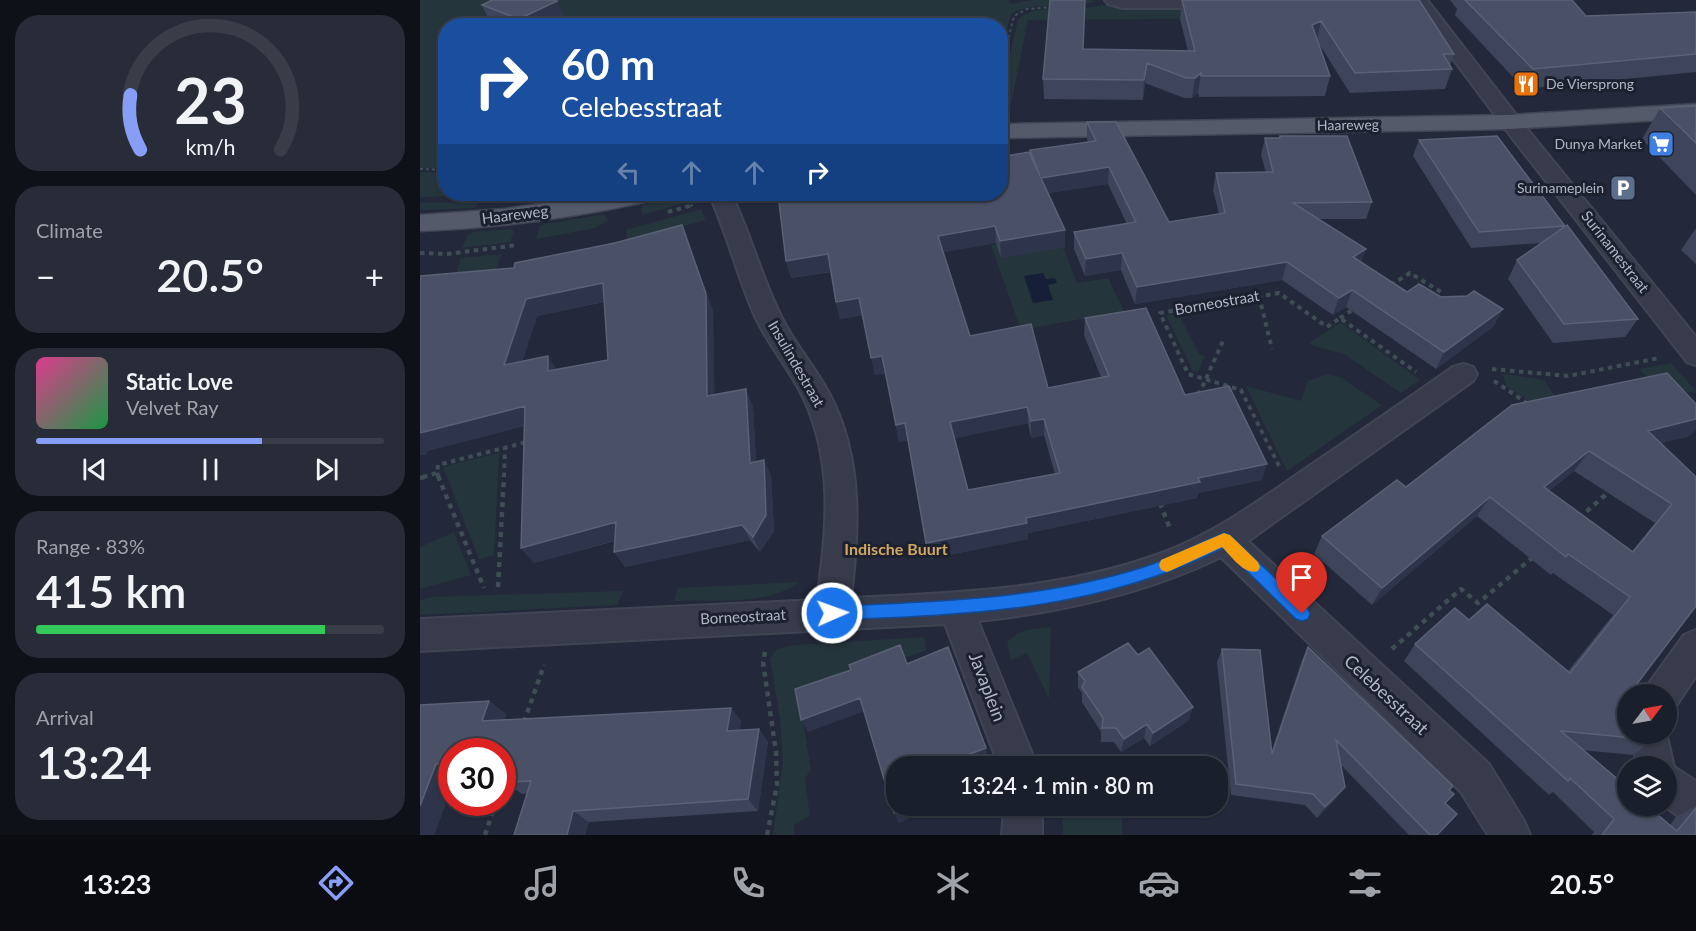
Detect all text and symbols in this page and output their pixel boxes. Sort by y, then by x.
text: 60 m [561,39,655,89]
icon: right [462,42,540,120]
text: 23 [174,62,246,137]
restaurant icon: De Viersprong [1511,69,1541,99]
place label: De Viersprong [1546,75,1634,92]
text: Celebesstraat [561,90,722,123]
street label: Haareweg [1317,115,1379,134]
supermarket icon: Dunya Market [1646,129,1676,159]
text: km/h [185,134,235,160]
place label: Dunya Market [1554,135,1642,152]
icon: left [612,156,645,189]
icon: ahead [675,156,708,189]
icon: ahead [738,156,771,189]
icon: right [801,156,834,189]
parking icon: Surinameplein [1608,173,1638,203]
place label: Surinameplein [1517,179,1604,196]
street label: Haareweg [481,201,549,227]
street label: Surinamestraat [1578,207,1654,296]
text: Climate [36,218,103,242]
text: 20.5° [156,248,264,302]
text: − [36,256,55,296]
text: + [365,256,384,296]
street label: Borneostraat [1173,286,1261,318]
street label: Insulindestraat [765,317,829,410]
text: Static Love [126,368,233,395]
text: Velvet Ray [126,395,219,419]
icon: previous [78,453,111,486]
icon: pause [194,453,227,486]
icon: next [310,453,343,486]
text: Range · 83% [36,534,145,558]
district label: Indische Buurt [844,539,948,558]
pin [1276,552,1327,614]
icon: arrive [1285,561,1318,594]
text: 415 km [36,564,186,618]
position arrow [800,581,864,645]
street label: Borneostraat [700,605,787,627]
street label: Javaplein [965,649,1011,724]
street label: Celebesstraat [1340,650,1434,739]
north arrow [1617,684,1677,744]
map controls [1617,684,1677,816]
text: Arrival [36,705,94,729]
text: 13:24 [36,735,152,789]
speed limit sign: 30 [438,738,516,816]
button: layers [1617,756,1677,816]
text: 13:24 · 1 min · 80 m [960,772,1154,799]
icon: directions [315,862,357,904]
icon: music [521,862,563,904]
icon: phone [727,862,769,904]
icon: climate [932,862,974,904]
icon: car [1138,862,1180,904]
icon: filters [1344,862,1386,904]
text: 13:23 [82,867,151,900]
text: 20.5° [1549,867,1614,900]

